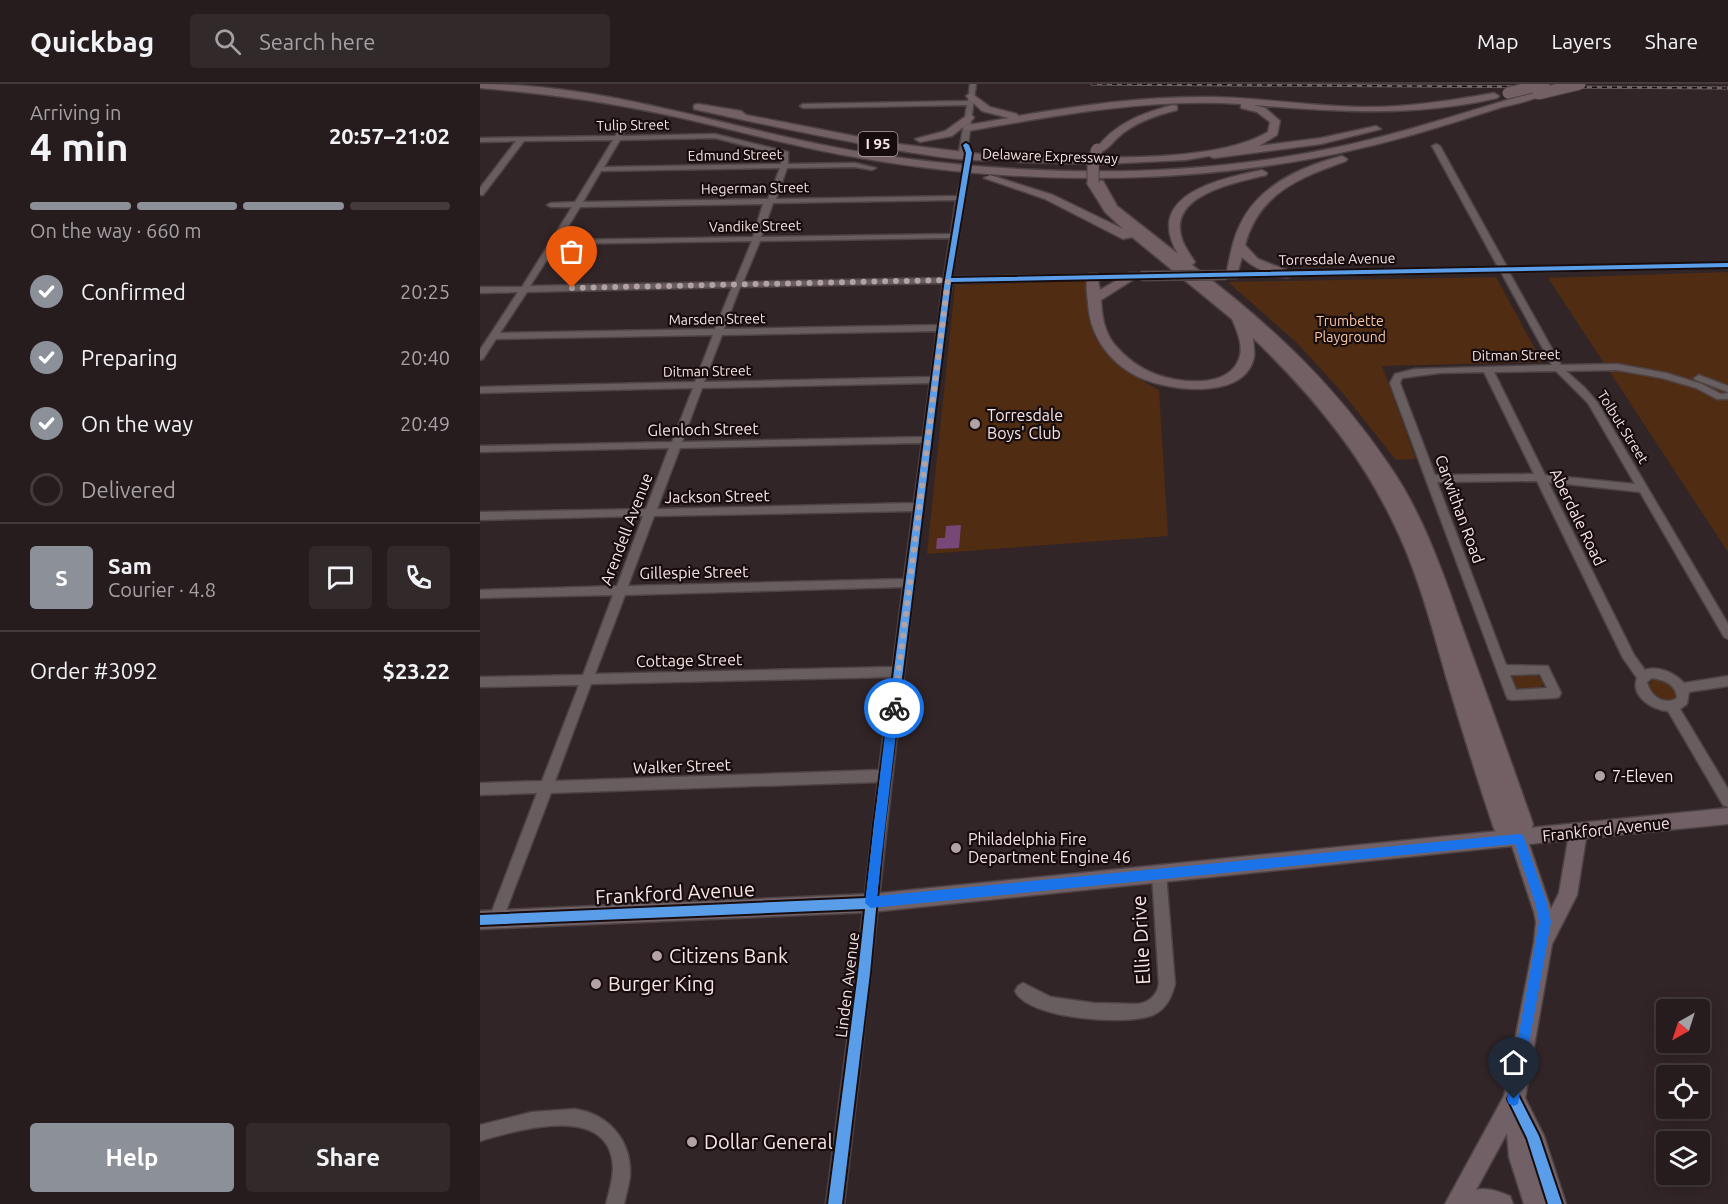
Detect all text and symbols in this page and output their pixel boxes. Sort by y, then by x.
search box [190,14,610,68]
icon: search [211,25,244,58]
text: Quickbag [30,26,154,57]
text: Search here [259,29,375,54]
text: Map [1477,29,1518,53]
text: Layers [1551,29,1612,53]
text: Share [1645,29,1698,53]
text: Arriving in [30,101,121,124]
street label: Tulip Street [596,116,670,134]
text: 20:57–21:02 [329,123,450,148]
text: 4 min [30,125,129,168]
road number: I 95 [858,132,898,156]
street label: Edmund Street [688,146,783,164]
street label: Delaware Expressway [982,146,1118,166]
street label: Hegerman Street [701,179,810,197]
street label: Vandike Street [709,217,802,235]
text: On the way · 660 m [30,219,202,242]
pin [546,226,597,288]
icon: bag [555,235,588,268]
street label: Torresdale Avenue [1278,250,1396,268]
icon: check [30,275,63,308]
text: Confirmed [81,279,186,304]
text: 20:25 [400,280,450,303]
street label: Marsden Street [668,310,766,328]
park label: Trumbette Playground [1314,313,1386,345]
icon: check [30,341,63,374]
text: Preparing [81,345,178,370]
text: 20:40 [400,346,450,369]
street label: Ditman Street [1472,346,1561,364]
street label: Ditman Street [663,362,752,380]
street label: Tolbut Street [1594,388,1652,467]
place label: Torresdale Boys' Club [987,406,1063,442]
icon: check [30,407,63,440]
text: On the way [81,411,193,436]
text: 20:49 [400,412,450,435]
marker: Torresdale Boys' Club [968,417,982,431]
street label: Glenloch Street [647,419,759,439]
street label: Carwithan Road [1432,452,1488,566]
street label: Aberdale Road [1547,466,1609,568]
street label: Arendell Avenue [596,470,656,588]
text: Delivered [81,477,176,502]
street label: Jackson Street [664,486,771,506]
button: chat [309,546,372,609]
button: phone [387,546,450,609]
text: Sam [108,553,152,578]
street label: Gillespie Street [639,562,749,582]
text: S [55,565,68,590]
text: Courier · 4.8 [108,578,216,601]
street label: Cottage Street [636,650,743,670]
text: Order #3092 [30,658,158,683]
text: $23.22 [383,658,450,683]
courier [864,678,924,738]
icon: bike [878,692,911,725]
street label: Walker Street [633,755,732,777]
place label: 7-Eleven [1612,767,1673,785]
marker: 7-Eleven [1593,769,1607,783]
street label: Frankford Avenue [1541,813,1671,845]
place label: Philadelphia Fire Department Engine 46 [968,830,1131,866]
marker: Philadelphia Fire Department Engine 46 [949,841,963,855]
street label: Frankford Avenue [594,877,755,908]
street label: Ellie Drive [1127,895,1154,985]
street label: Linden Avenue [832,931,862,1039]
place label: Citizens Bank [669,944,788,967]
marker: Citizens Bank [650,949,664,963]
place label: Burger King [608,972,715,995]
marker: Burger King [589,977,603,991]
north arrow [1656,999,1710,1053]
map controls [1656,999,1710,1185]
pin [1488,1037,1539,1099]
icon: home [1497,1046,1530,1079]
button: locate [1656,1065,1710,1119]
button: Help [30,1123,234,1192]
button: Share [246,1123,450,1192]
place label: Dollar General [704,1130,833,1153]
button: layers [1656,1131,1710,1185]
marker: Dollar General [685,1135,699,1149]

